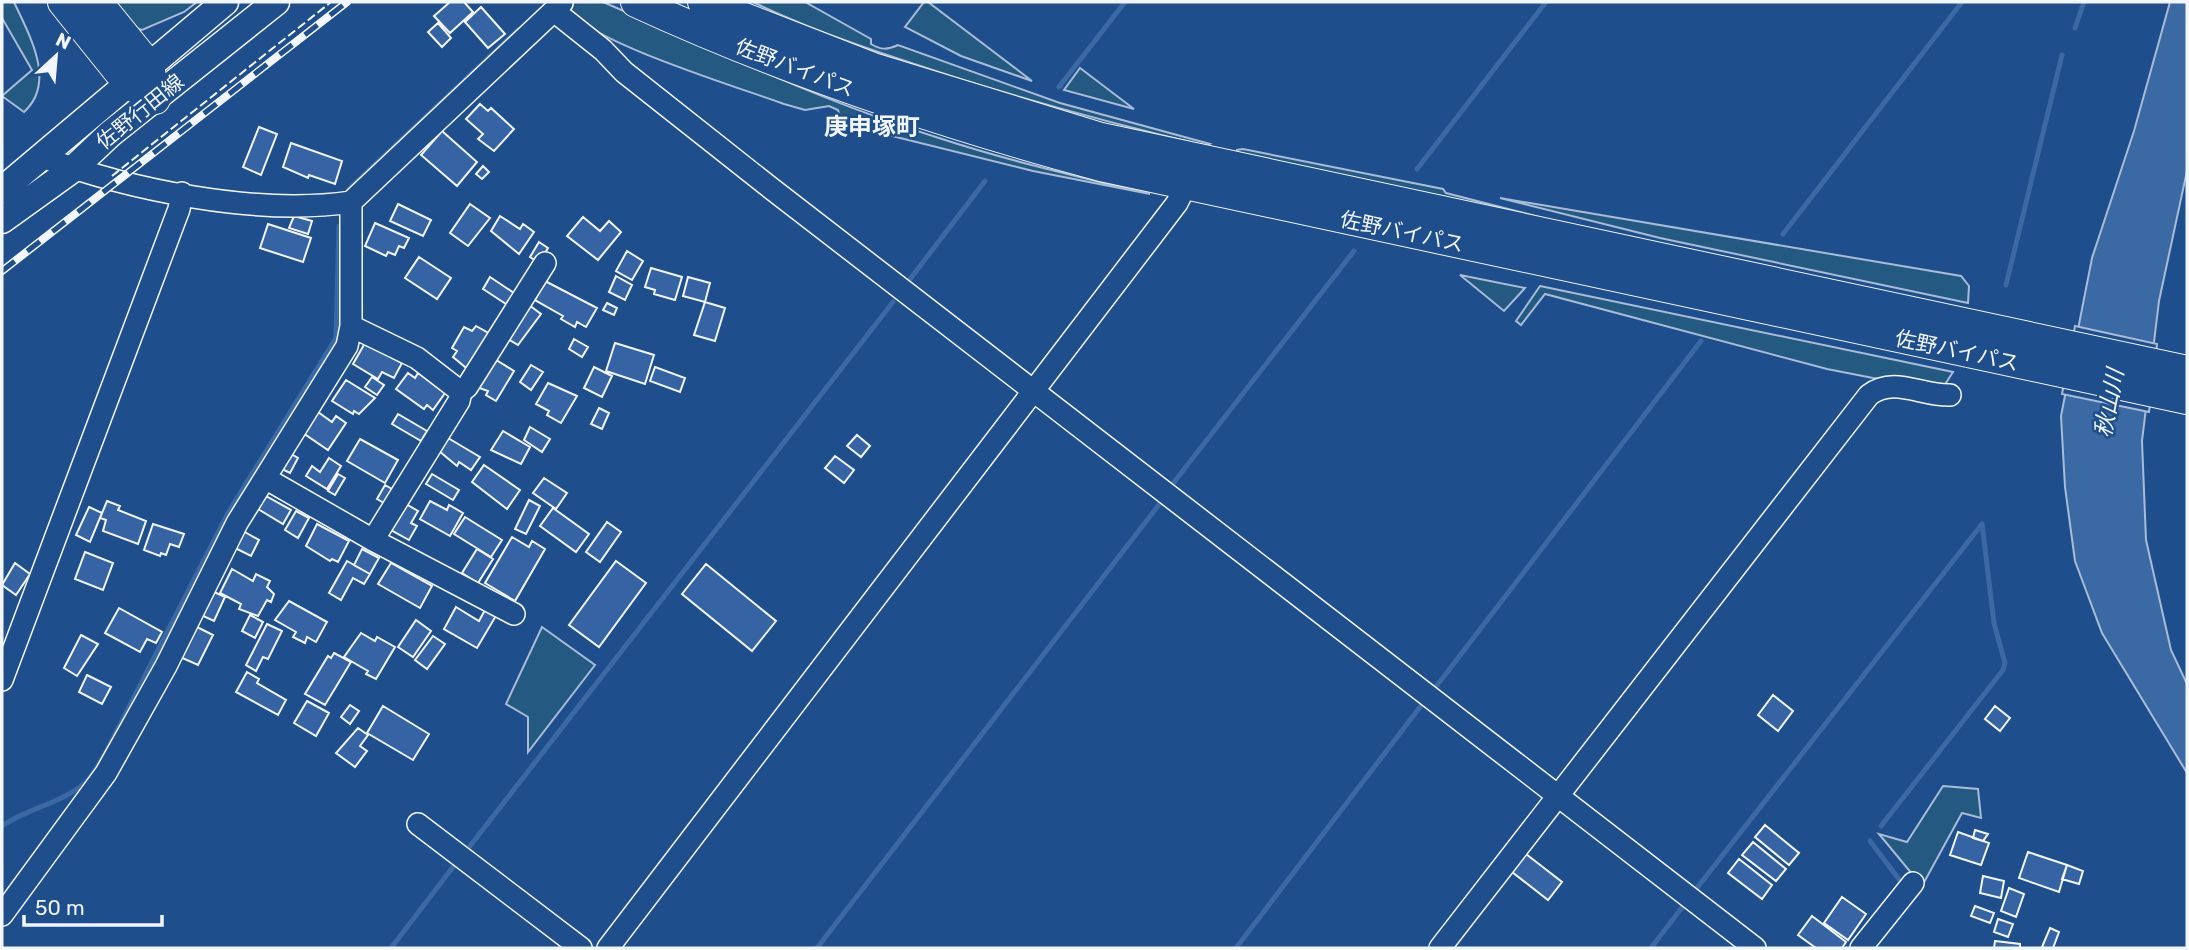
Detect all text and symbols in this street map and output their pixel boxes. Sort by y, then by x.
north arrow [21,21,91,91]
text: N [52,28,74,55]
street label: 佐野バイパス [732,33,858,102]
street label: 佐野行田線 [91,69,188,154]
district label: 庚申塚町 [824,113,920,141]
street label: 佐野バイパス [1338,206,1466,257]
street label: 佐野バイパス [1893,325,2021,376]
water label: 秋山川 [2089,364,2130,440]
scale bar [24,884,163,928]
text: 50 m [35,895,85,920]

